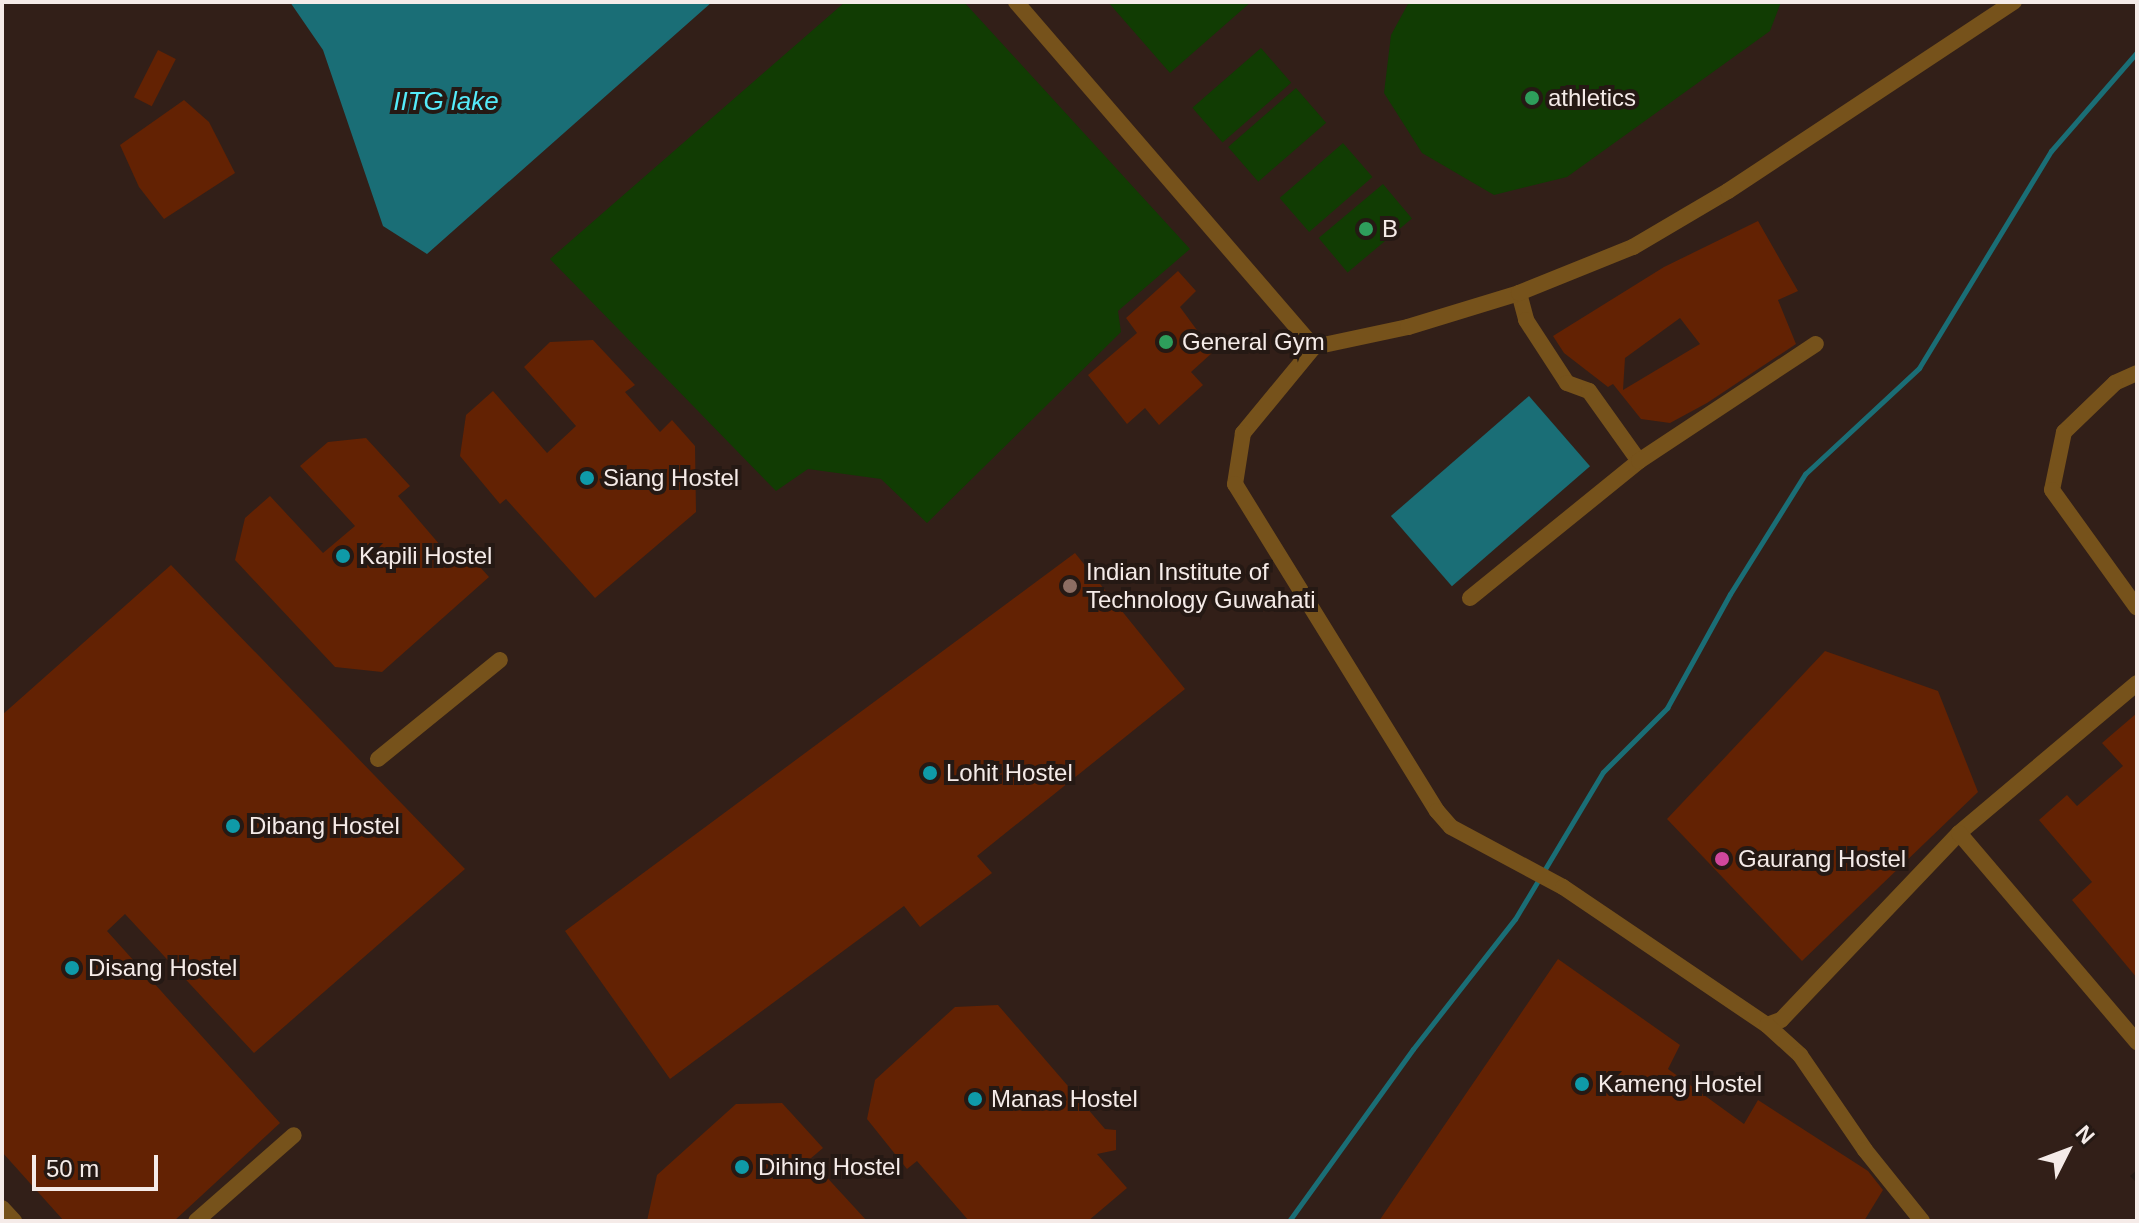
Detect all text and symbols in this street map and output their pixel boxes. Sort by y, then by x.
place label: athletics [1548,84,1636,112]
water label: IITG lake [393,86,499,118]
marker: athletics [1523,89,1541,107]
place label: B [1382,215,1398,243]
marker: B [1357,220,1375,238]
place label: General Gym [1182,328,1325,356]
marker: General Gym [1157,333,1175,351]
place label: Siang Hostel [603,464,739,492]
marker: Siang Hostel [578,469,596,487]
place label: Kapili Hostel [359,542,492,570]
marker: Kapili Hostel [334,547,352,565]
place label: Indian Institute of Technology Guwahati [1086,558,1315,614]
marker: Indian Institute of Technology Guwahati [1061,577,1079,595]
place label: Lohit Hostel [946,759,1073,787]
marker: Lohit Hostel [921,764,939,782]
place label: Dibang Hostel [249,812,400,840]
marker: Dibang Hostel [224,817,242,835]
place label: Gaurang Hostel [1738,845,1906,873]
marker: Gaurang Hostel [1713,850,1731,868]
place label: Disang Hostel [88,954,237,982]
marker: Disang Hostel [63,959,81,977]
place label: Kameng Hostel [1598,1070,1762,1098]
marker: Kameng Hostel [1573,1075,1591,1093]
place label: Manas Hostel [991,1085,1138,1113]
marker: Manas Hostel [966,1090,984,1108]
north arrow [2027,1111,2107,1191]
text: N [2071,1120,2100,1149]
scale bar [36,1139,162,1189]
place label: Dihing Hostel [758,1153,901,1181]
text: 50 m [46,1155,99,1182]
marker: Dihing Hostel [733,1158,751,1176]

